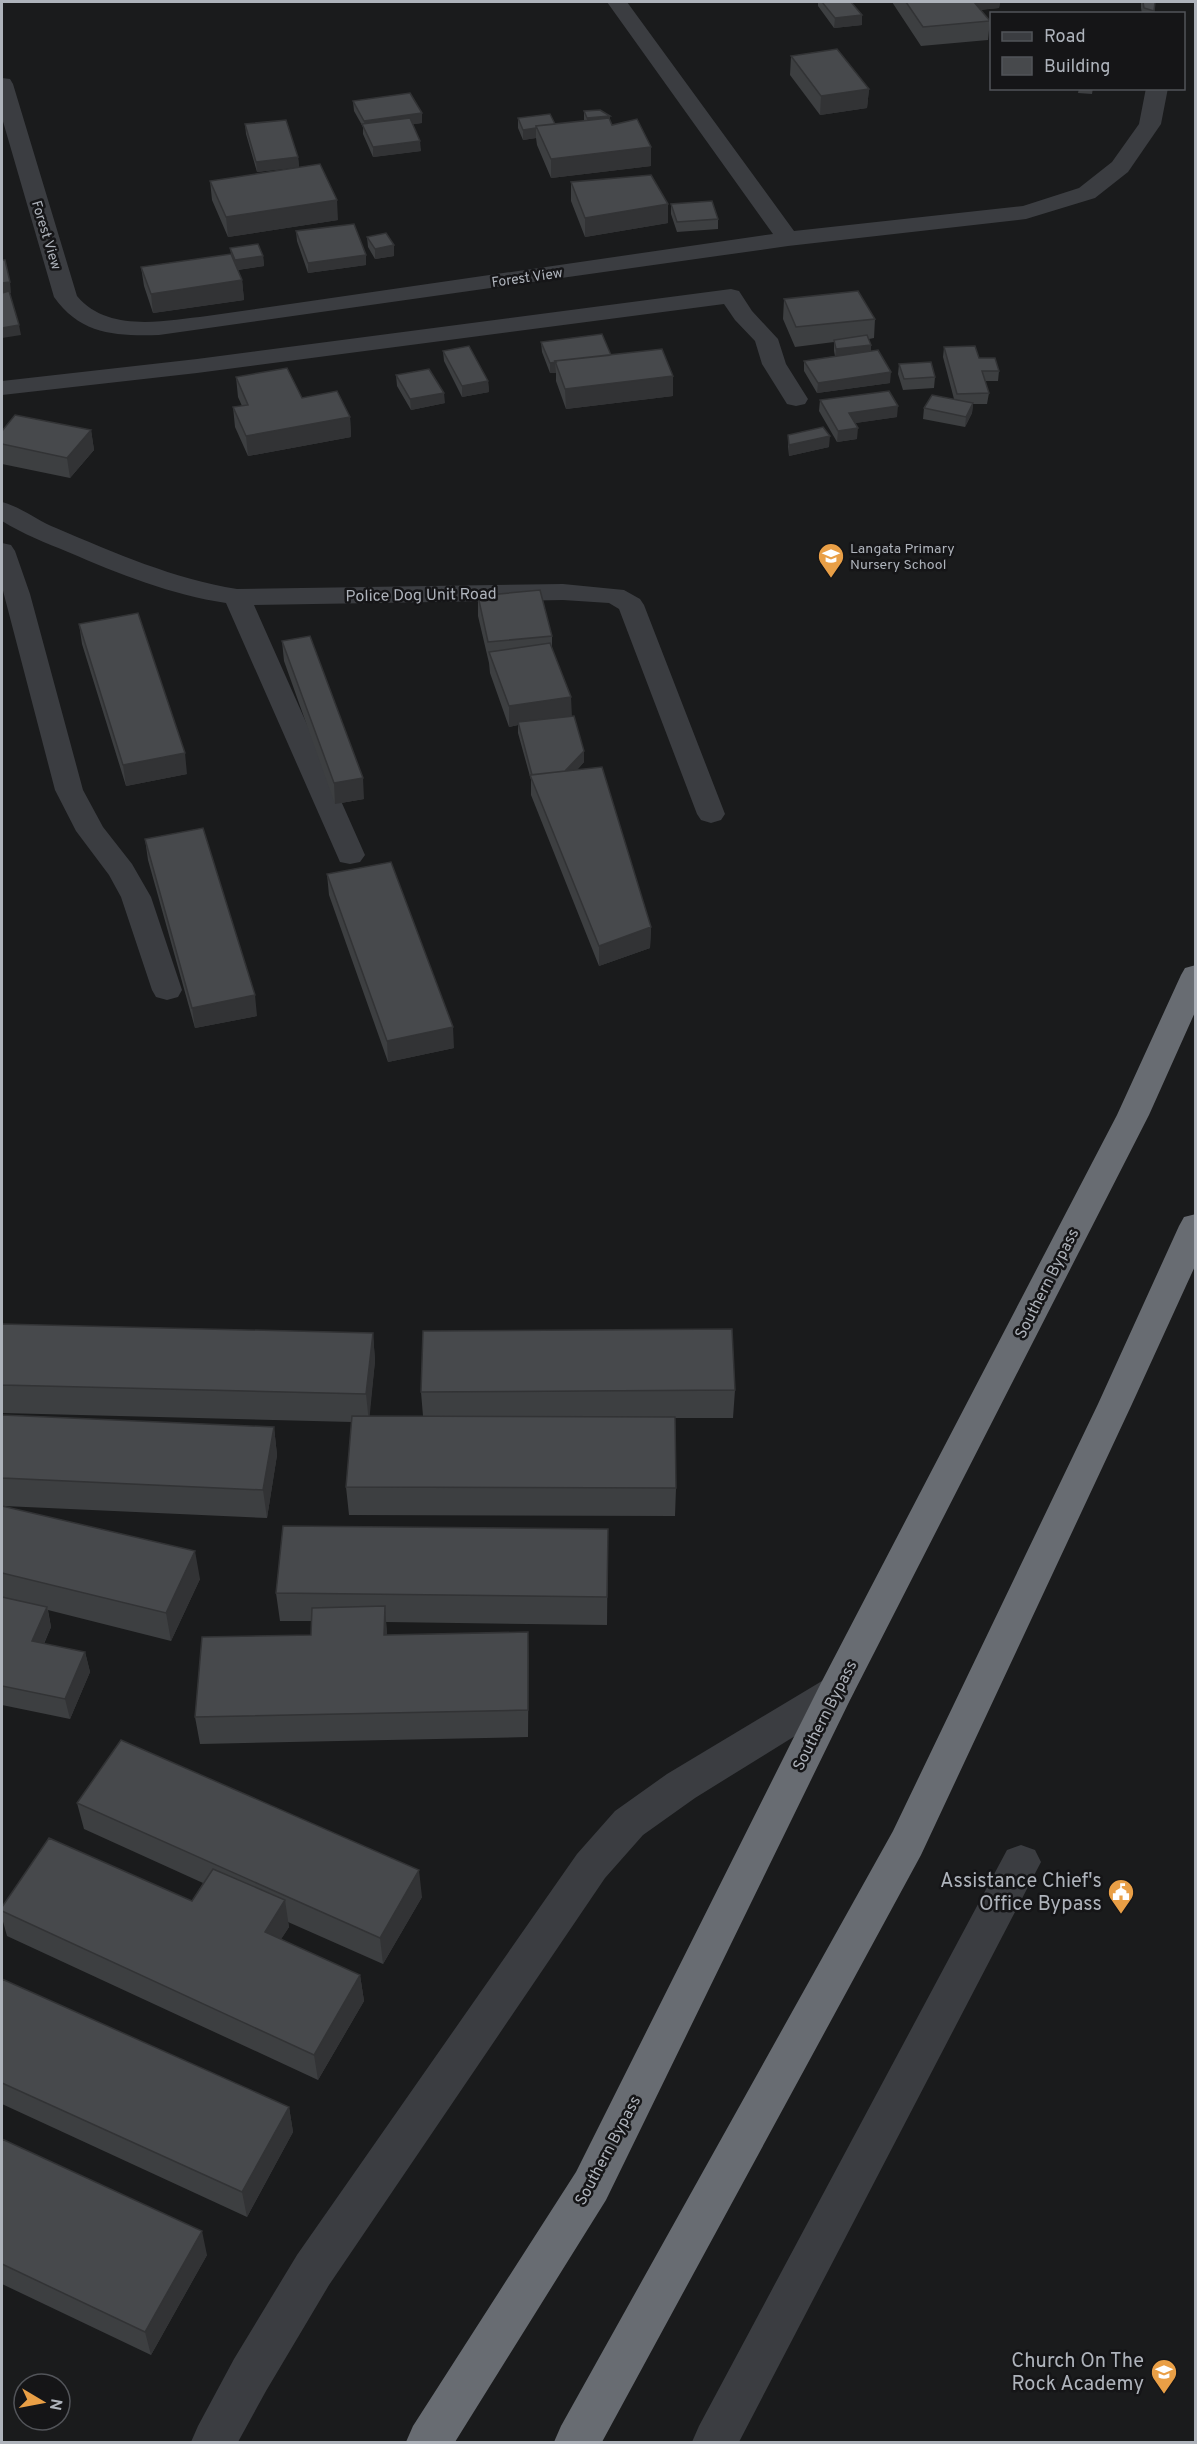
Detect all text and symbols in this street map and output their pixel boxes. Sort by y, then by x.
legend [990,12,1185,90]
text: Road [1044,26,1086,49]
text: Building [1044,56,1110,79]
street label: Forest View [27,199,64,272]
street label: Forest View [491,265,564,292]
school or university icon: Langata Primary Nursery School [816,541,846,579]
place label: Langata Primary Nursery School [850,541,955,574]
street label: Police Dog Unit Road [345,585,497,607]
street label: Southern Bypass [1011,1225,1084,1342]
street label: Southern Bypass [789,1657,862,1774]
place label: Assistance Chief's Office Bypass [940,1869,1102,1918]
public building icon: Assistance Chief's Office Bypass [1106,1877,1136,1915]
street label: Southern Bypass [571,2093,646,2209]
place label: Church On The Rock Academy [1011,2349,1144,2398]
school or university icon: Church On The Rock Academy [1149,2357,1179,2395]
north arrow [12,2372,72,2432]
text: N [44,2397,66,2412]

